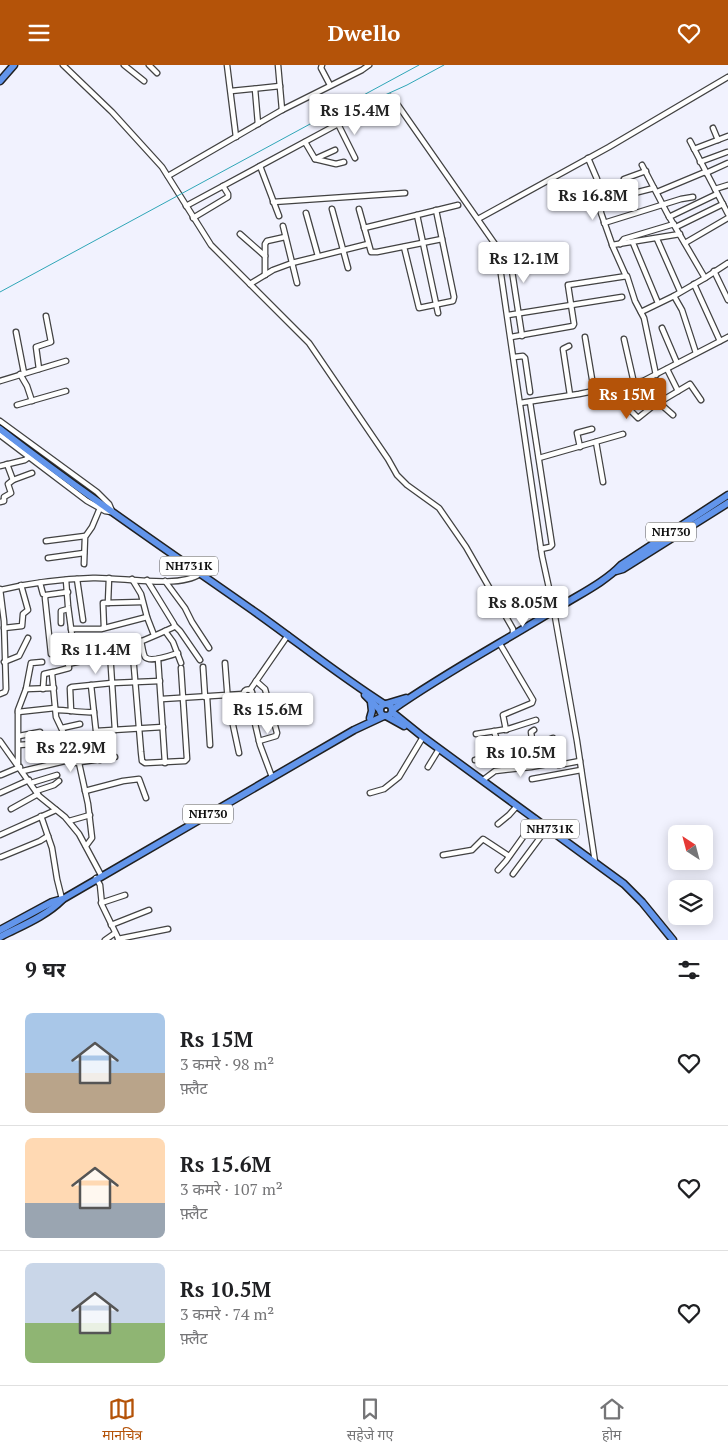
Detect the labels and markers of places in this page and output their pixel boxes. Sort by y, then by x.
pin: Rs 15.4M [303,93,407,136]
pin: Rs 16.8M [541,179,645,221]
pin: Rs 12.1M [472,241,576,284]
pin: Rs 15M [586,377,668,420]
pin: Rs 8.05M [471,585,575,628]
pin: Rs 11.4M [44,633,148,675]
pin: Rs 15.6M [216,693,320,735]
pin: Rs 22.9M [19,731,123,773]
pin: Rs 10.5M [469,735,573,778]

